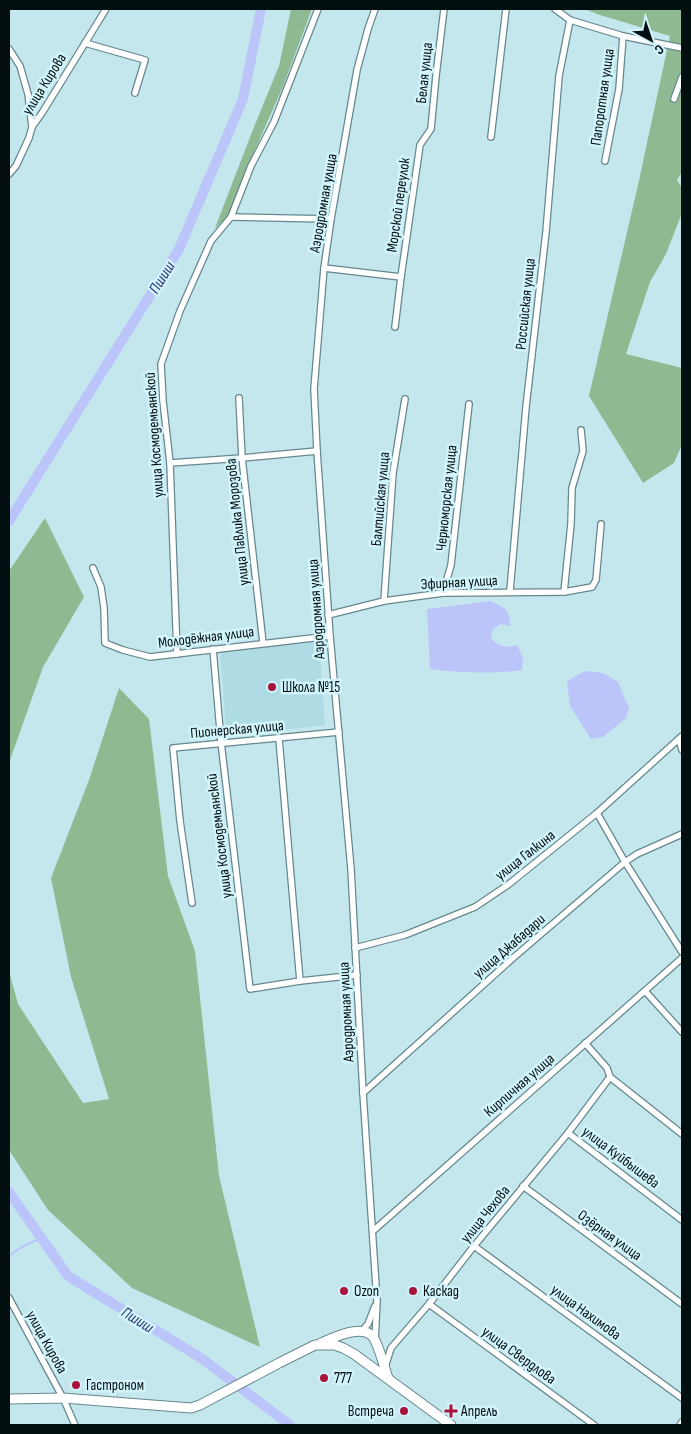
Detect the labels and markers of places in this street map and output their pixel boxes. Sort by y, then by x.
place label: Школа №15 [282,678,340,697]
marker: Школа №15 [266,681,278,693]
place label: Ozon [354,1282,379,1301]
place label: Каскад [423,1282,459,1301]
marker: Ozon [338,1285,350,1297]
marker: Каскад [407,1285,419,1297]
place label: 777 [334,1369,352,1388]
marker: 777 [318,1372,330,1384]
place label: Гастроном [86,1376,144,1395]
marker: Гастроном [70,1379,82,1391]
place label: Встреча [348,1402,394,1421]
place label: Апрель [460,1402,498,1421]
marker: Встреча [398,1405,410,1417]
marker: Апрель [445,1405,457,1417]

